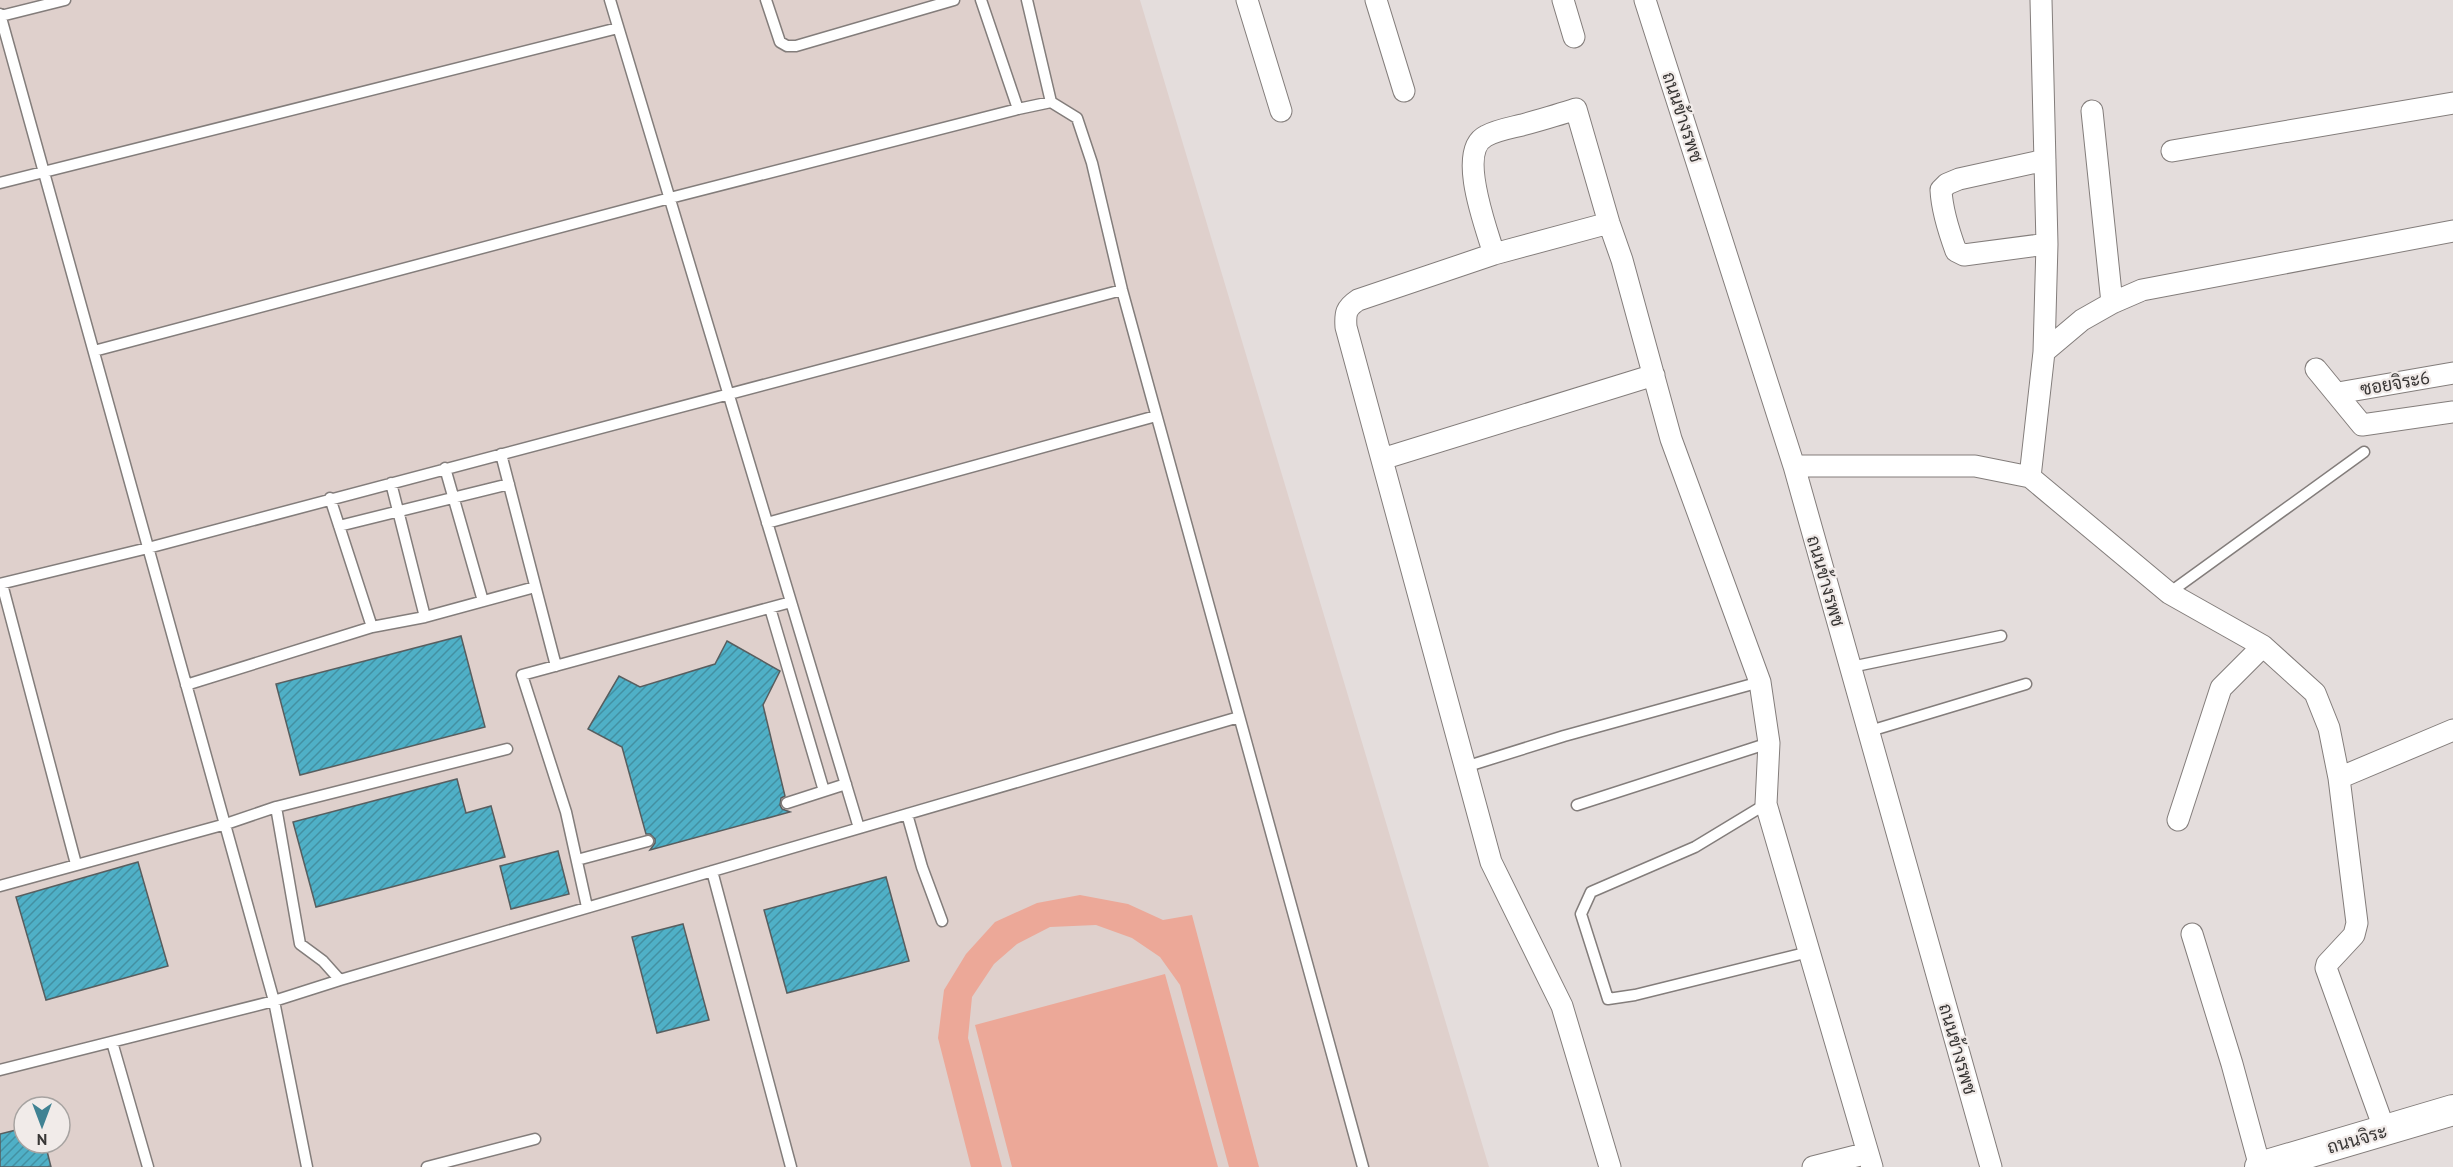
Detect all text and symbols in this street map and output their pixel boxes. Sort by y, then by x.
street label: ถนนข้างรพช [1658,69,1708,165]
street label: ซอยจิระ6 [2358,366,2432,400]
street label: ถนนข้างรพช [1802,533,1850,629]
street label: ถนนข้างรพช [1934,1001,1982,1097]
north arrow [12,1095,72,1155]
street label: ถนนจิระ [2324,1119,2390,1159]
text: N [37,1130,47,1150]

